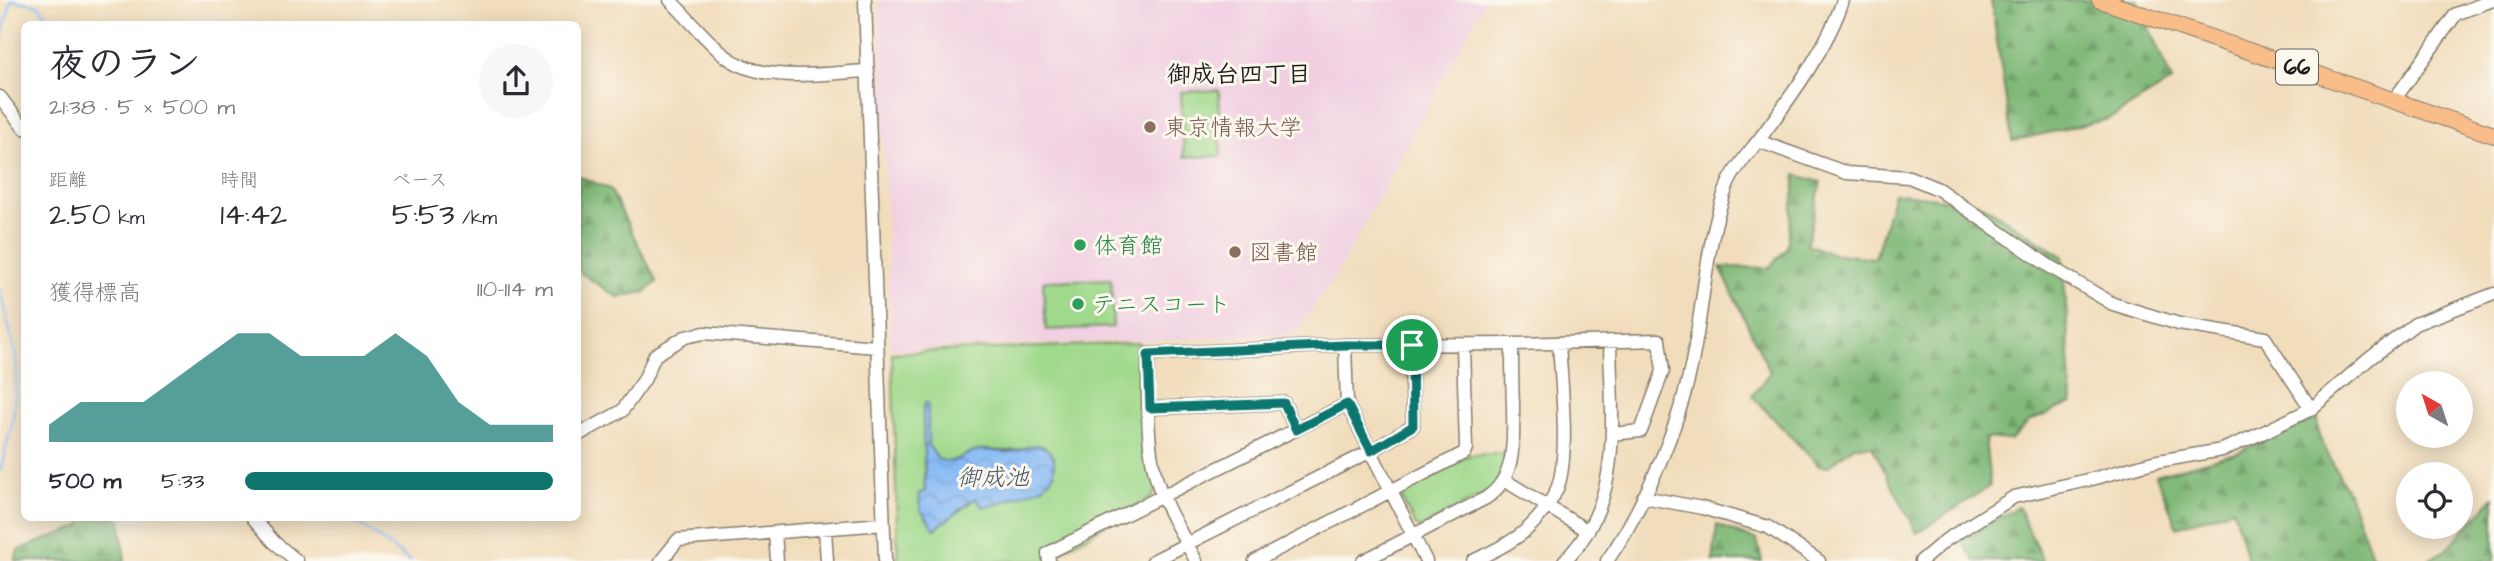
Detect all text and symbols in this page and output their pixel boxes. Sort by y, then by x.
text: 夜のラン [49,39,201,91]
button: share [479,44,553,118]
road number: 66 [2276,50,2318,84]
district label: 御成台四丁目 [1167,58,1311,92]
text: 21:38 · 5 × 500 m [49,91,235,123]
place label: 東京情報大学 [1164,112,1302,144]
marker: 東京情報大学 [1142,119,1158,135]
text: 距離 [49,167,87,194]
text: 時間 [220,167,258,194]
text: ペース [392,167,448,194]
text: 2.50 [49,194,111,236]
text: 14:42 [220,194,287,236]
text: 5:53 [392,194,454,236]
text: km [111,205,145,232]
text: /km [454,205,497,232]
place label: 体育館 [1094,230,1163,262]
marker: 体育館 [1072,237,1088,253]
place label: 図書館 [1249,237,1318,269]
marker: 図書館 [1227,244,1243,260]
text: 110–114 m [477,273,553,305]
text: 獲得標高 [49,277,141,309]
place label: テニスコート [1092,289,1230,321]
marker: テニスコート [1070,296,1086,312]
pin [1382,315,1442,375]
icon: arrive [1393,326,1431,364]
north arrow [2396,371,2473,448]
map controls [2396,371,2473,539]
water label: 御成池 [957,461,1030,495]
button: locate [2396,462,2473,539]
text: 500 m [49,465,121,497]
text: 5:33 [161,465,205,497]

